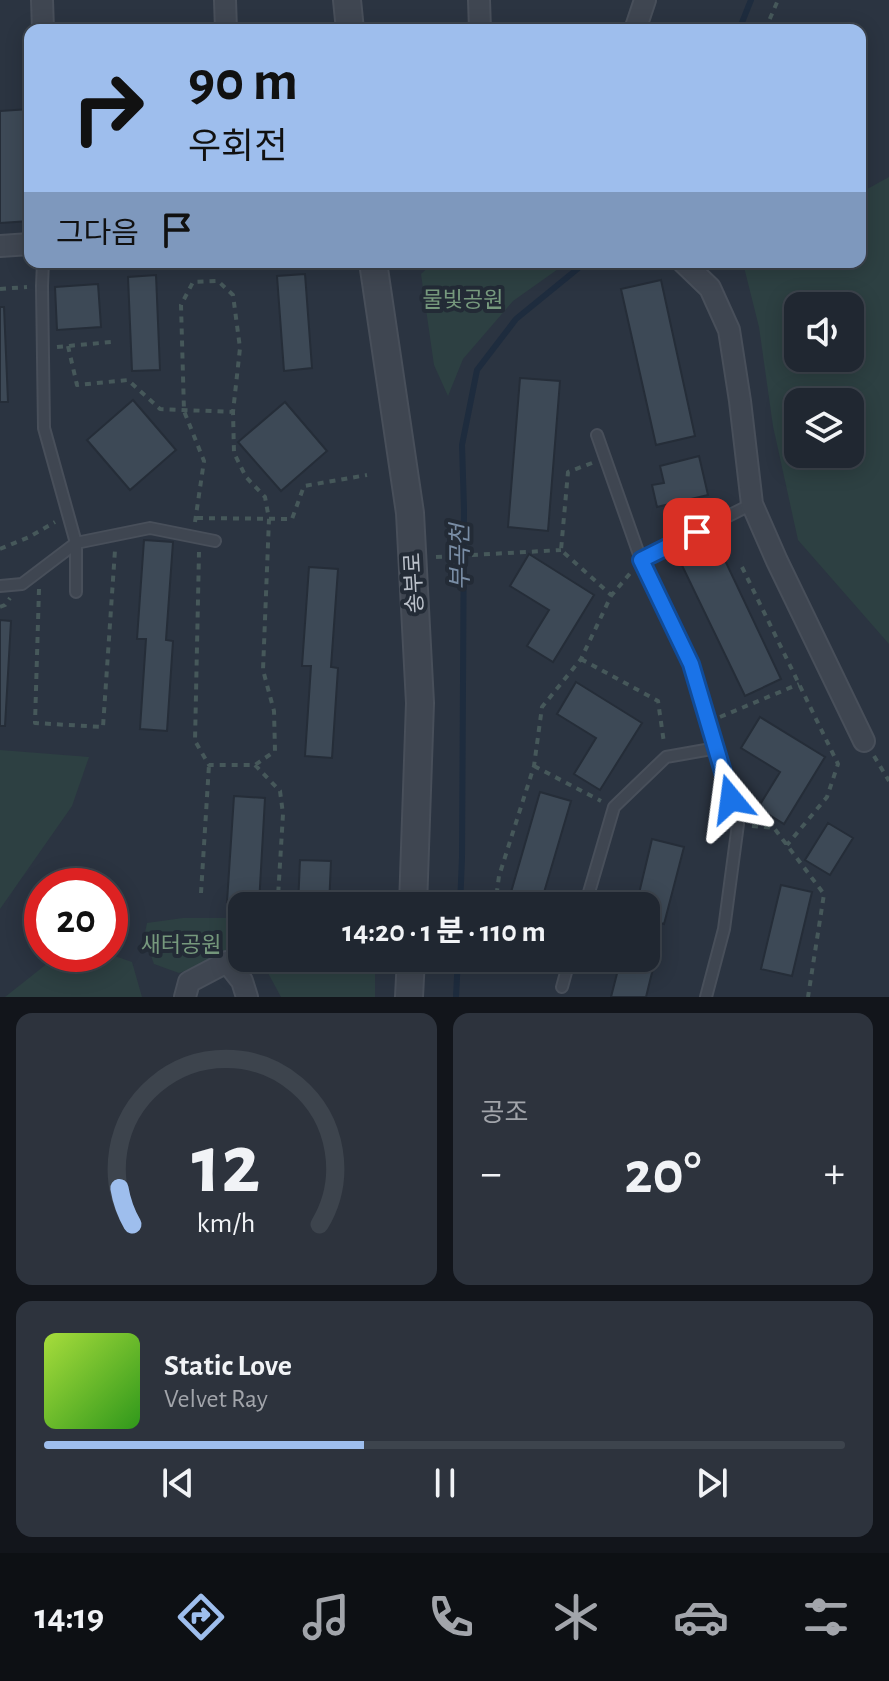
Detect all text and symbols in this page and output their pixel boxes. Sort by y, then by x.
text: 90 m [188,54,298,110]
icon: right [56,56,160,160]
text: 우회전 [188,129,287,165]
icon: arrive [155,208,199,252]
text: 그다음 [56,219,139,249]
park label: 물빛공원 [423,288,503,311]
map controls [784,292,864,468]
button: sound [784,292,864,372]
button: layers [784,388,864,468]
pin [663,498,731,566]
icon: arrive [675,510,719,554]
water label: 부곡천 [448,521,473,590]
street label: 송부로 [401,552,427,614]
position arrow [689,757,773,841]
speed limit sign: 20 [24,868,128,972]
text: 14:20 · 1 분 · 110 m [342,917,546,947]
park label: 새터공원 [141,933,221,956]
text: 공조 [481,1100,528,1126]
text: 12 [192,1124,261,1208]
text: 20° [624,1144,701,1204]
text: − [481,1152,502,1196]
text: + [824,1152,845,1196]
text: km/h [197,1209,256,1238]
text: Static Love [164,1351,292,1381]
text: Velvet Ray [164,1386,268,1412]
icon: previous [156,1461,200,1505]
icon: pause [423,1461,467,1505]
icon: next [690,1461,734,1505]
icon: directions [173,1589,229,1645]
icon: music [298,1589,354,1645]
icon: phone [423,1589,479,1645]
icon: climate [548,1589,604,1645]
icon: car [673,1589,729,1645]
icon: filters [798,1589,854,1645]
text: 14:19 [35,1599,104,1635]

